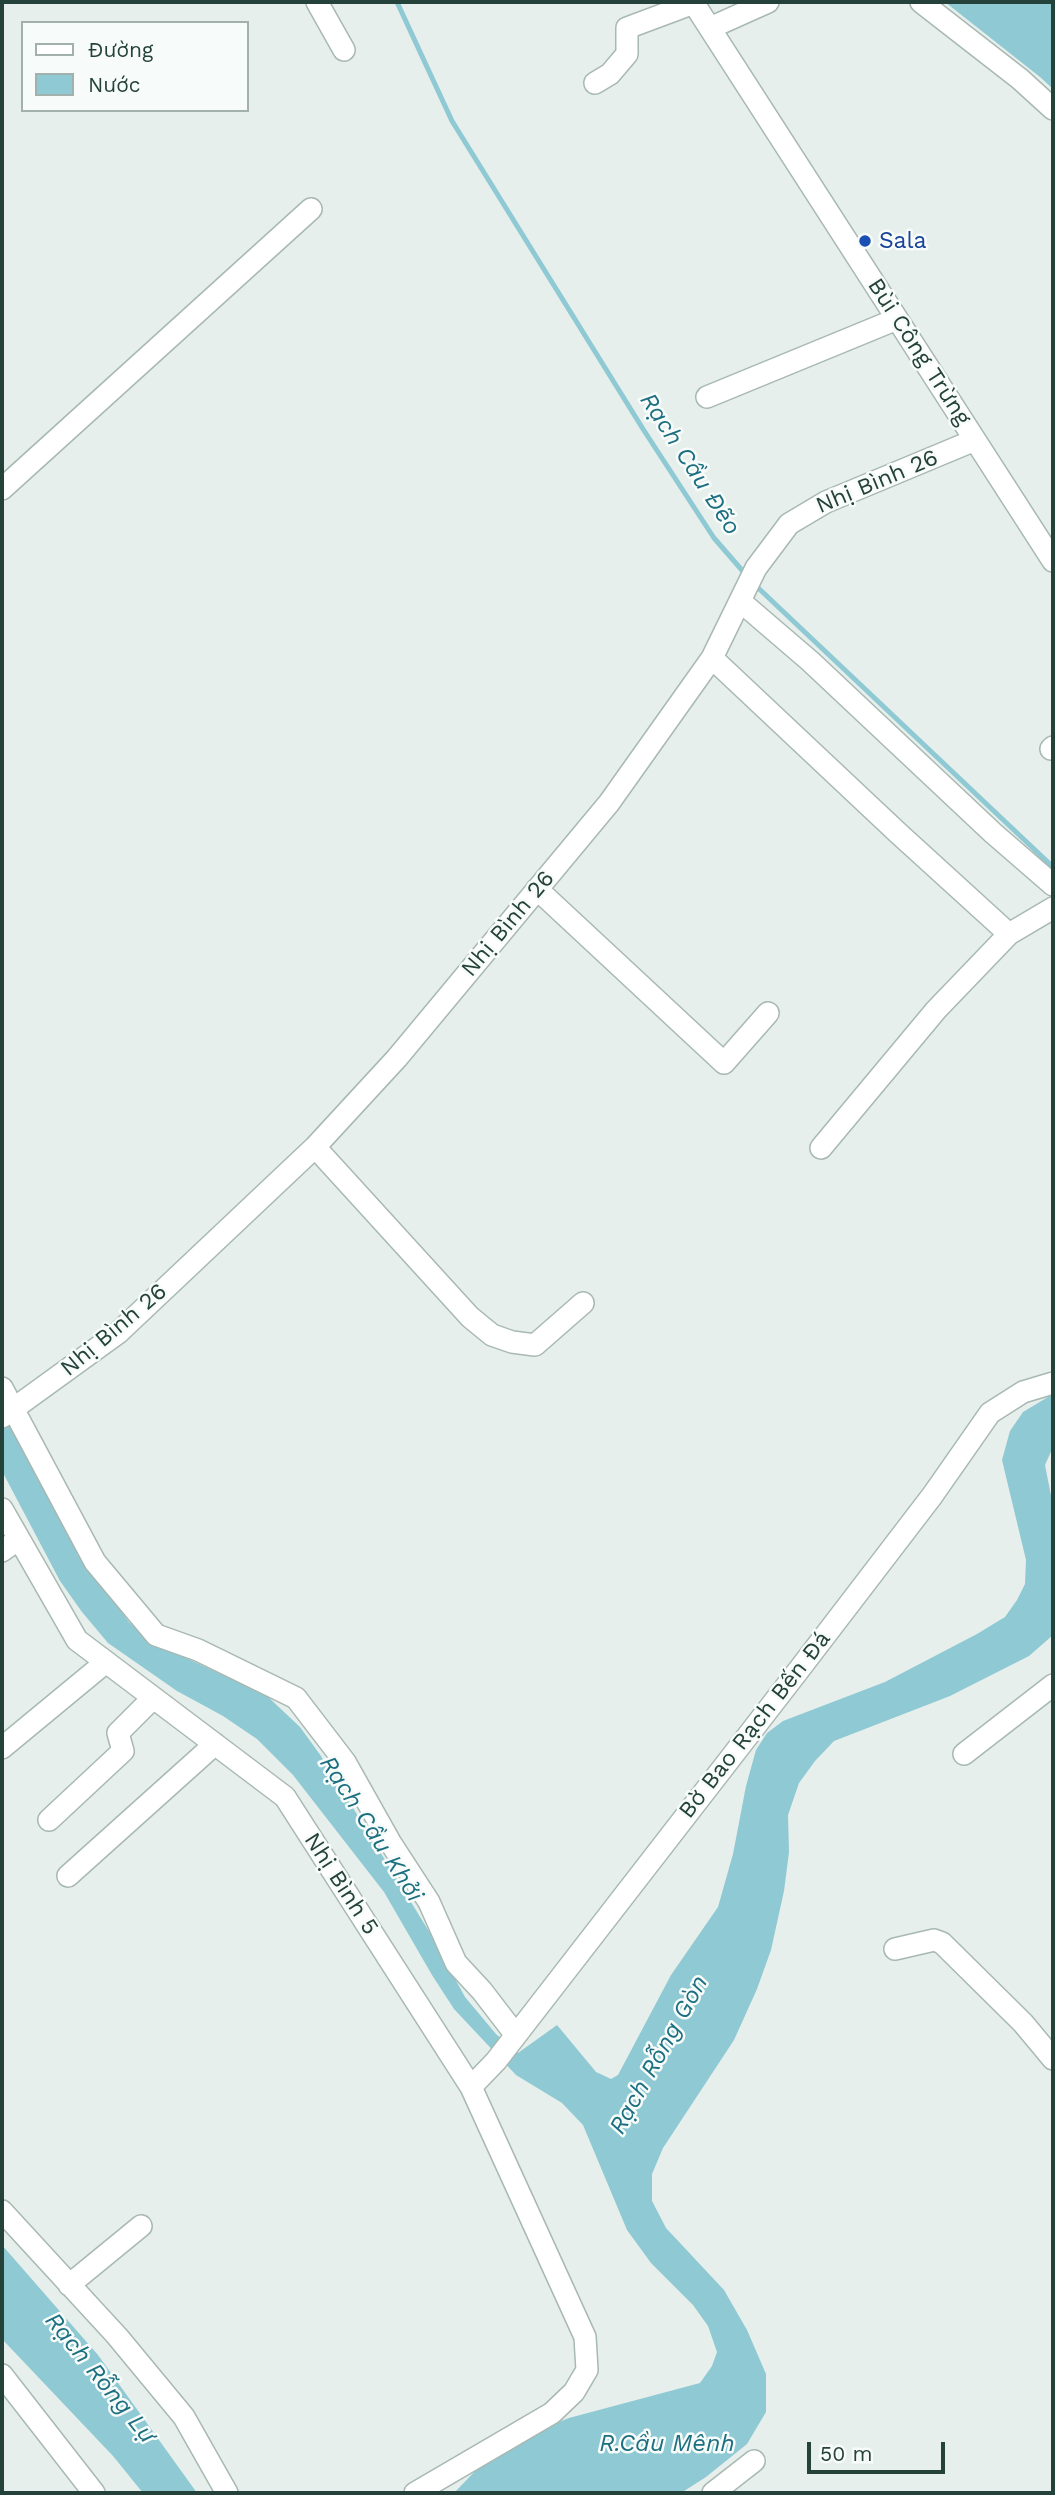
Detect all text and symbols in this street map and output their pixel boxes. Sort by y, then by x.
legend [21,21,248,112]
text: Đường [88,37,153,62]
text: Nước [88,72,141,97]
place label: Sala [879,227,927,255]
marker: Sala [857,233,873,249]
street label: Bùi Công Trừng [861,273,977,431]
water label: Rạch Cầu Đẽo [633,388,747,540]
street label: Nhị Bình 26 [812,444,942,520]
street label: Nhị Bình 26 [456,865,560,983]
street label: Nhị Bình 26 [55,1278,173,1382]
street label: Bờ Bao Rạch Bến Đá [673,1626,837,1824]
water label: Rạch Cầu Khởi [313,1751,429,1907]
street label: Nhị Bình 5 [298,1828,384,1940]
water label: Rạch Rỗng Gòn [603,1971,715,2139]
water label: Rạch Rỗng Lự [39,2307,161,2449]
scale bar [810,2428,948,2472]
water label: R.Cầu Mênh [599,2430,735,2458]
text: 50 m [820,2441,872,2466]

